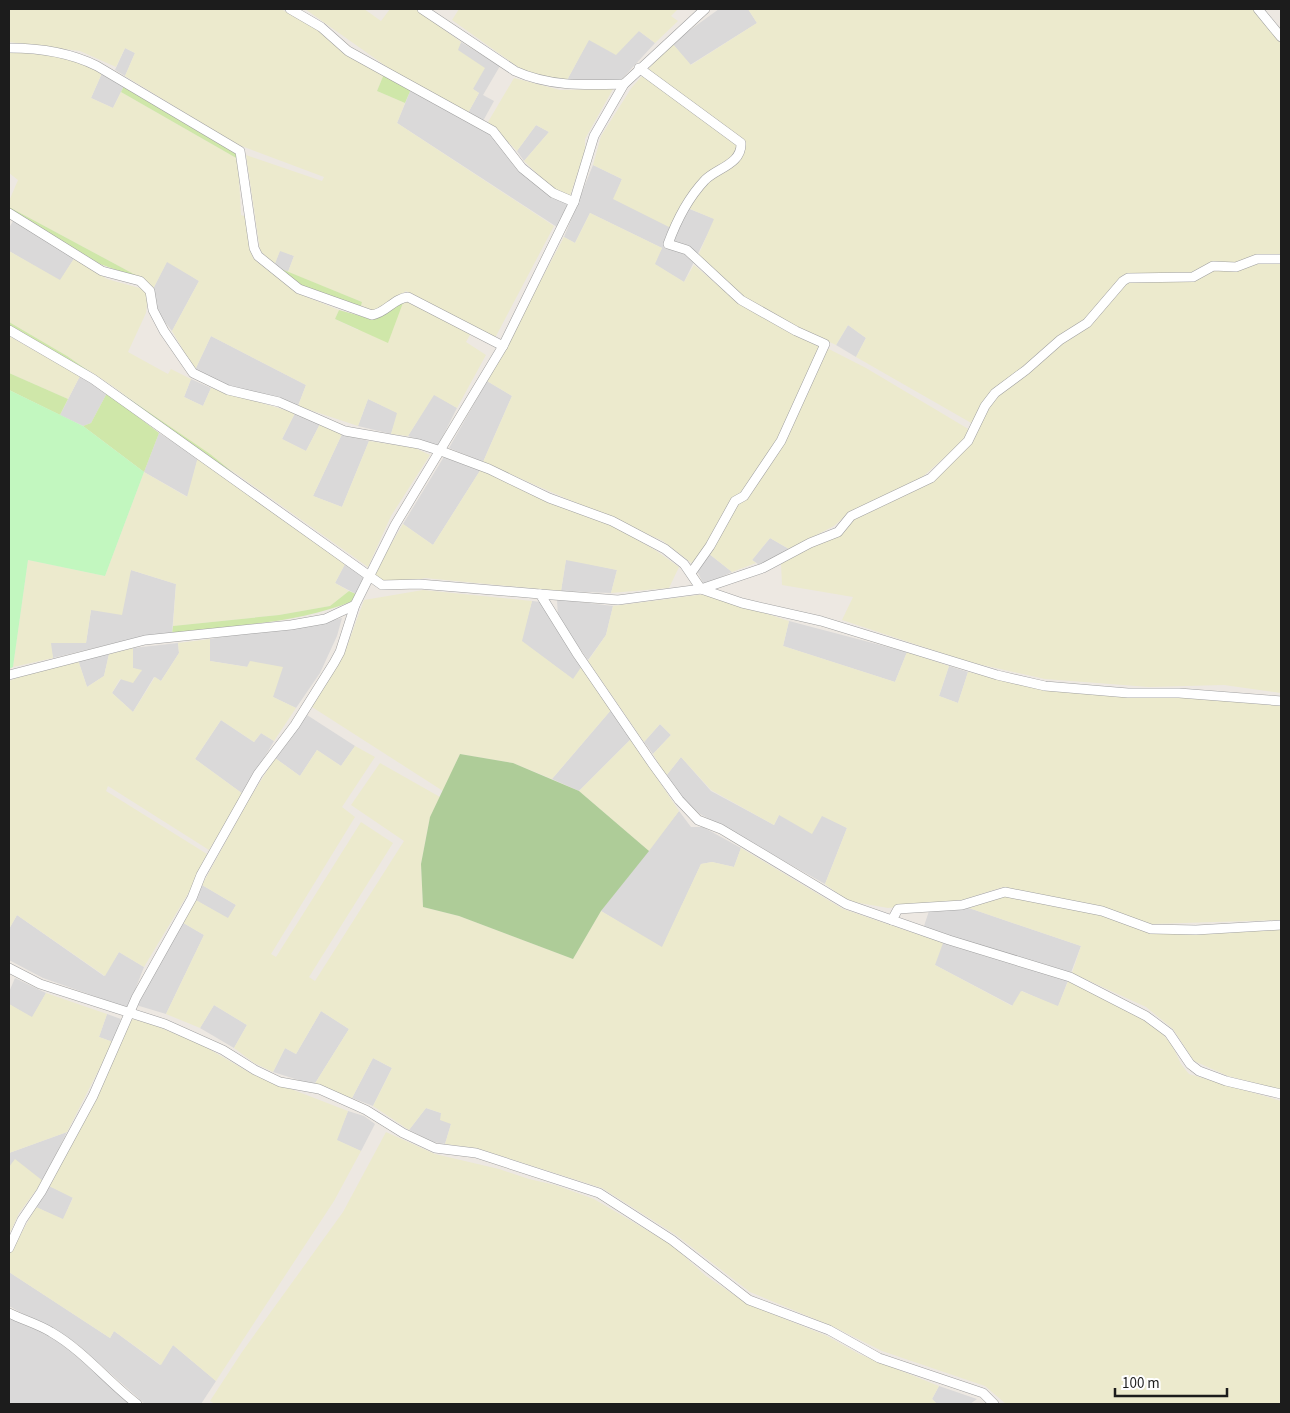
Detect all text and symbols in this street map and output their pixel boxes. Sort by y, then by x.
scale bar [1115,1366,1228,1398]
text: 100 m [1122,1373,1160,1394]

